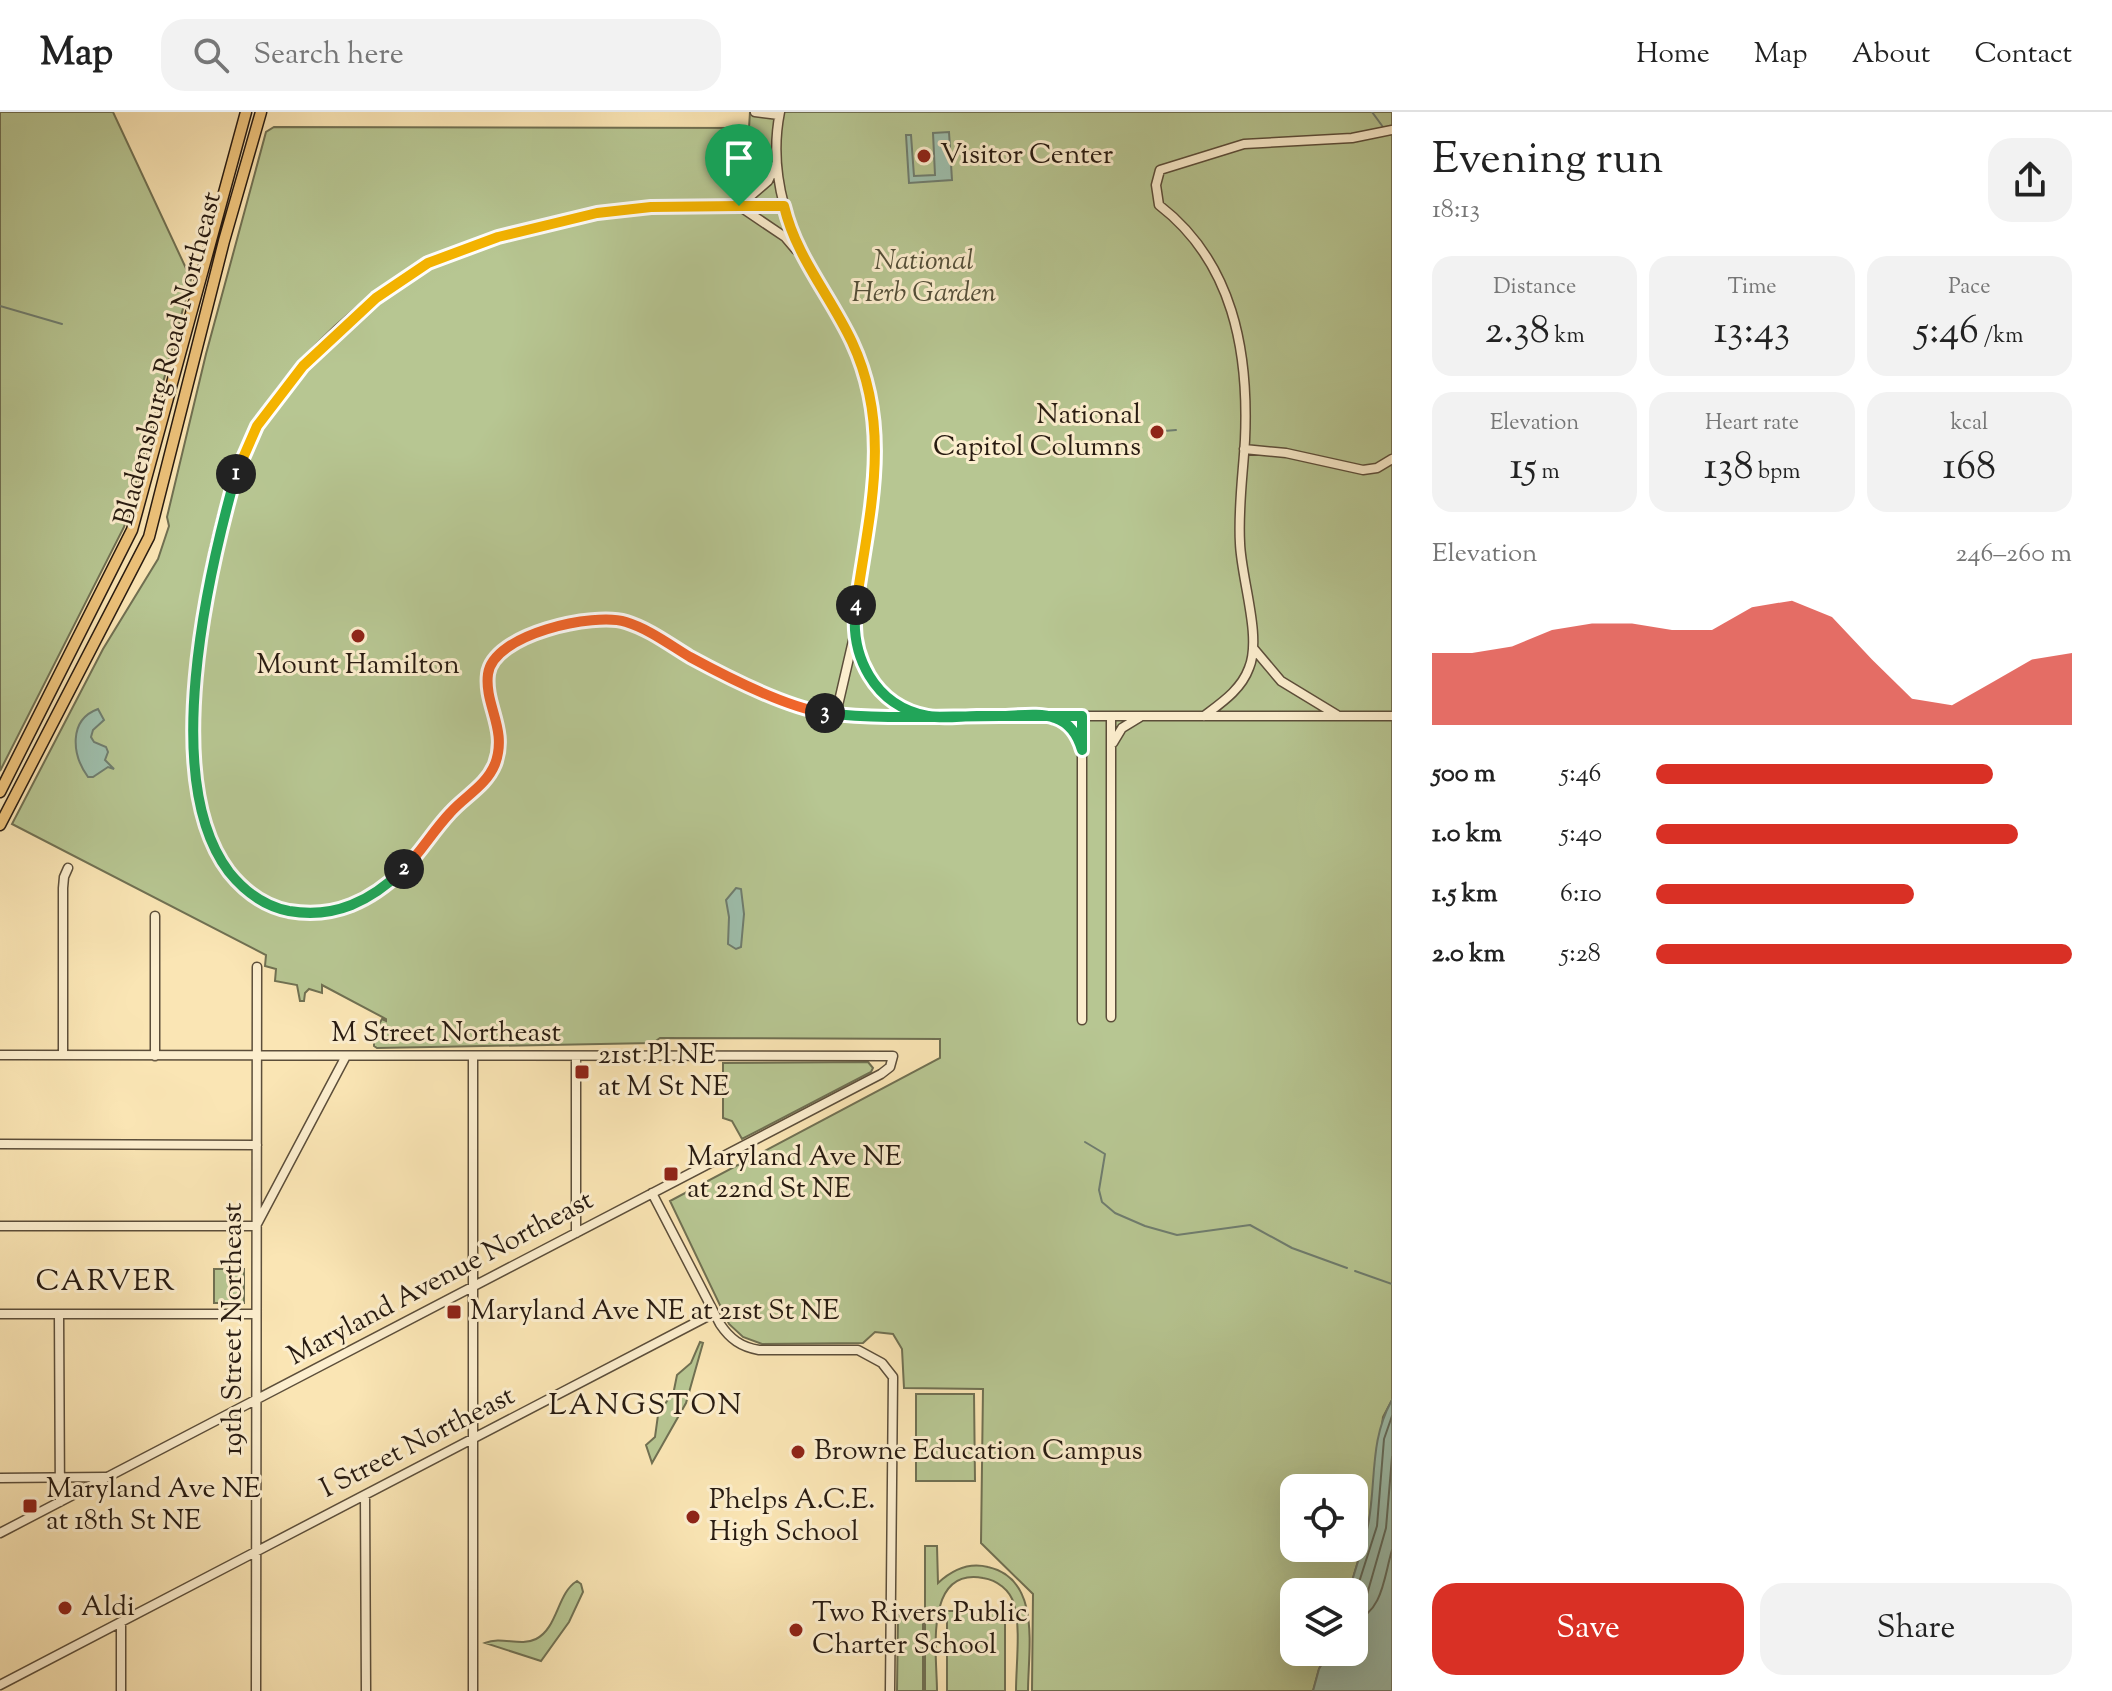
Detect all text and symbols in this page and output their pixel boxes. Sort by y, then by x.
search box [161,19,721,91]
text: Map [40,28,113,82]
icon: search [189,33,233,77]
text: Search here [253,34,404,77]
text: Home [1636,35,1710,75]
text: Map [1754,35,1808,75]
text: About [1852,35,1930,75]
text: Contact [1974,35,2072,75]
pin [705,124,773,206]
text: Evening run [1432,130,1664,193]
icon: arrive [717,136,761,180]
place label: Visitor Center [940,136,1114,176]
button: share [1988,138,2072,222]
marker: Visitor Center [915,147,933,165]
street label: Bladensburg Road Northeast [105,187,233,530]
text: 18:13 [1432,192,1480,229]
park label: National Herb Garden [852,242,996,314]
text: Distance [1493,272,1576,304]
text: Time [1728,272,1776,304]
text: Pace [1948,272,1990,304]
text: 2.38 [1485,304,1550,361]
text: 13:43 [1714,304,1790,361]
text: 5:46 [1915,304,1979,361]
text: km [1550,321,1585,353]
text: /km [1979,321,2023,353]
place label: National Capitol Columns [933,396,1141,468]
text: Elevation [1490,408,1579,440]
text: Heart rate [1705,408,1799,440]
text: kcal [1950,408,1988,440]
marker: National Capitol Columns [1148,423,1166,441]
text: 15 [1510,440,1537,497]
text: 138 [1704,440,1753,497]
text: 168 [1943,440,1996,497]
pin: 1 [216,454,256,494]
text: m [1537,457,1560,489]
text: bpm [1753,457,1800,489]
text: 1 [232,458,240,490]
text: Elevation [1432,536,1537,573]
text: 246–260 m [1955,536,2072,573]
pin: 4 [836,585,876,625]
text: 4 [850,589,862,621]
marker: Mount Hamilton [349,627,367,645]
place label: Mount Hamilton [256,646,460,686]
pin: 3 [805,693,845,733]
text: 3 [821,697,829,729]
text: 500 m [1432,756,1495,793]
text: 5:46 [1560,756,1601,793]
text: 1.0 km [1432,816,1502,853]
text: 5:40 [1560,816,1602,853]
pin: 2 [384,849,424,889]
text: 2 [399,853,409,885]
text: 1.5 km [1432,876,1498,913]
text: 6:10 [1560,876,1602,913]
text: 2.0 km [1432,936,1505,973]
text: 5:28 [1560,936,1601,973]
street label: M Street Northeast [331,1014,561,1054]
place label: 21st Pl NE at M St NE [598,1036,729,1108]
marker: 21st Pl NE at M St NE [573,1063,591,1081]
place label: Maryland Ave NE at 22nd St NE [687,1138,902,1210]
marker: Maryland Ave NE at 22nd St NE [662,1165,680,1183]
street label: Maryland Avenue Northeast [281,1181,601,1377]
street label: 19th Street Northeast [214,1202,254,1455]
district label: CARVER [36,1261,176,1304]
place label: Maryland Ave NE at 21st St NE [470,1292,840,1332]
marker: Maryland Ave NE at 21st St NE [445,1303,463,1321]
street label: I Street Northeast [314,1377,523,1509]
district label: LANGSTON [549,1385,743,1428]
place label: Browne Education Campus [814,1432,1143,1472]
marker: Browne Education Campus [789,1443,807,1461]
place label: Maryland Ave NE at 18th St NE [46,1470,261,1542]
map controls [1280,1474,1368,1666]
button: locate [1280,1474,1368,1562]
place label: Phelps A.C.E. High School [709,1481,875,1553]
marker: Maryland Ave NE at 18th St NE [21,1497,39,1515]
marker: Phelps A.C.E. High School [684,1508,702,1526]
button: layers [1280,1578,1368,1666]
button: Save [1432,1583,1744,1675]
button: Share [1760,1583,2072,1675]
place label: Aldi [81,1588,135,1628]
place label: Two Rivers Public Charter School [812,1594,1028,1666]
marker: Aldi [56,1599,74,1617]
marker: Two Rivers Public Charter School [787,1621,805,1639]

